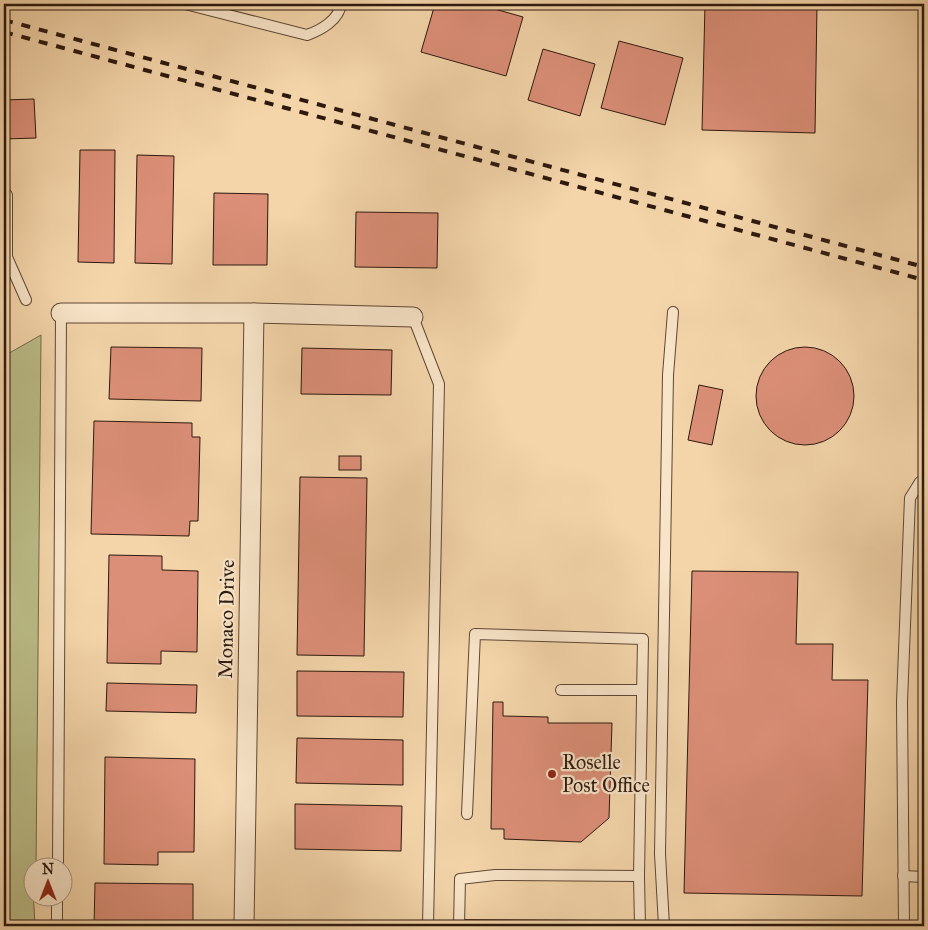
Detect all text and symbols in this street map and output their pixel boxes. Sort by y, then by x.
street label: Monaco Drive [213,559,239,679]
place label: Roselle Post Office [562,750,650,797]
marker: Roselle Post Office [546,768,558,780]
north arrow [22,858,72,908]
text: N [42,861,54,878]

